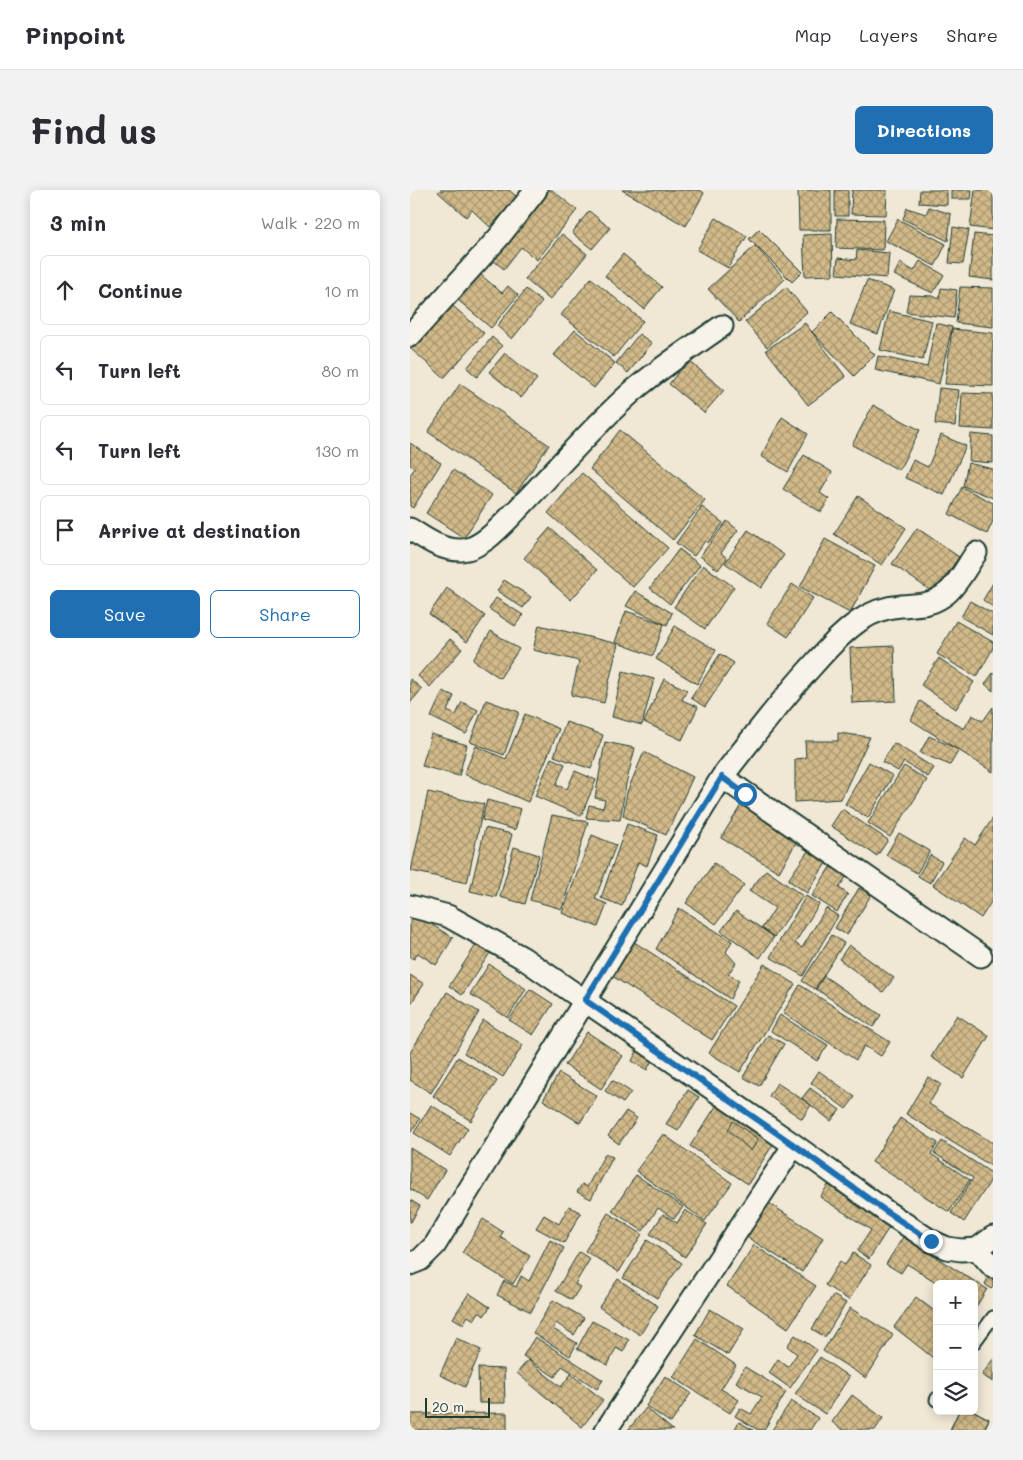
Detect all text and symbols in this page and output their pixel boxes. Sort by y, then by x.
text: Pinpoint [25,19,126,50]
text: Map [795,23,831,47]
text: Layers [859,23,918,47]
text: Share [946,23,998,47]
button: Directions [855,106,993,154]
text: Find us [30,107,157,153]
text: 3 min [50,209,106,236]
text: Walk · 220 m [261,212,360,233]
icon: ahead [51,276,79,304]
text: Continue [98,278,183,303]
text: 10 m [324,280,359,301]
icon: left [51,356,79,384]
text: Turn left [98,358,181,383]
text: 80 m [322,360,359,381]
icon: left [51,436,79,464]
text: Turn left [98,438,181,463]
text: 130 m [315,440,359,461]
icon: arrive [51,516,79,544]
text: Arrive at destination [98,518,301,543]
button: Save [50,590,200,638]
button: Share [210,590,360,638]
route start [734,783,757,806]
route end [920,1230,943,1253]
map controls [933,1280,978,1415]
button: + [933,1280,978,1325]
button: − [933,1325,978,1370]
button: layers [933,1370,978,1415]
scale bar [425,1395,490,1418]
text: 20 m [432,1397,464,1416]

